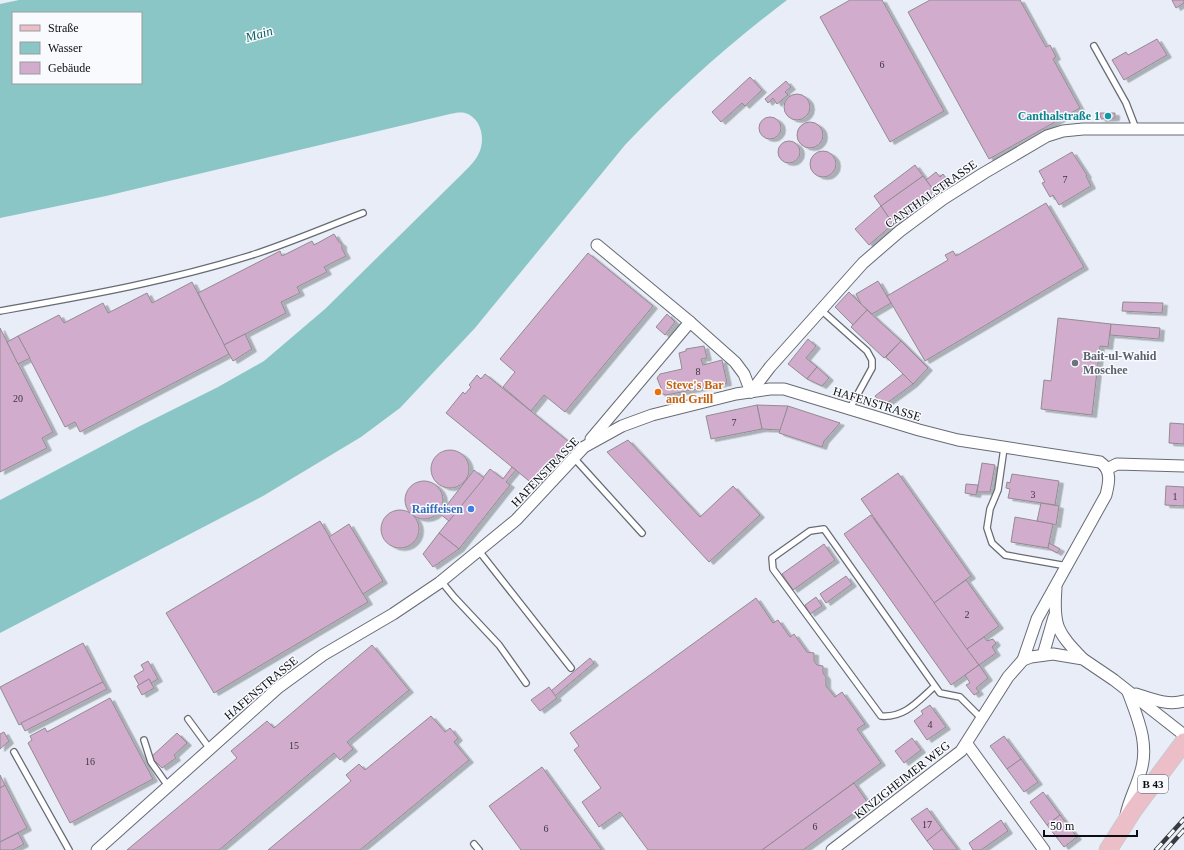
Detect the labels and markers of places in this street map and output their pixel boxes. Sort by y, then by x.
place label: Canthalstraße 1 [1018,109,1100,123]
marker: Canthalstraße 1 [1103,111,1113,121]
place label: Bait-ul-Wahid Moschee [1083,349,1157,377]
marker: Bait-ul-Wahid Moschee [1070,358,1080,368]
place label: Steve's Bar and Grill [666,378,724,406]
marker: Steve's Bar and Grill [653,387,663,397]
place label: Raiffeisen [412,502,463,516]
marker: Raiffeisen [466,504,476,514]

